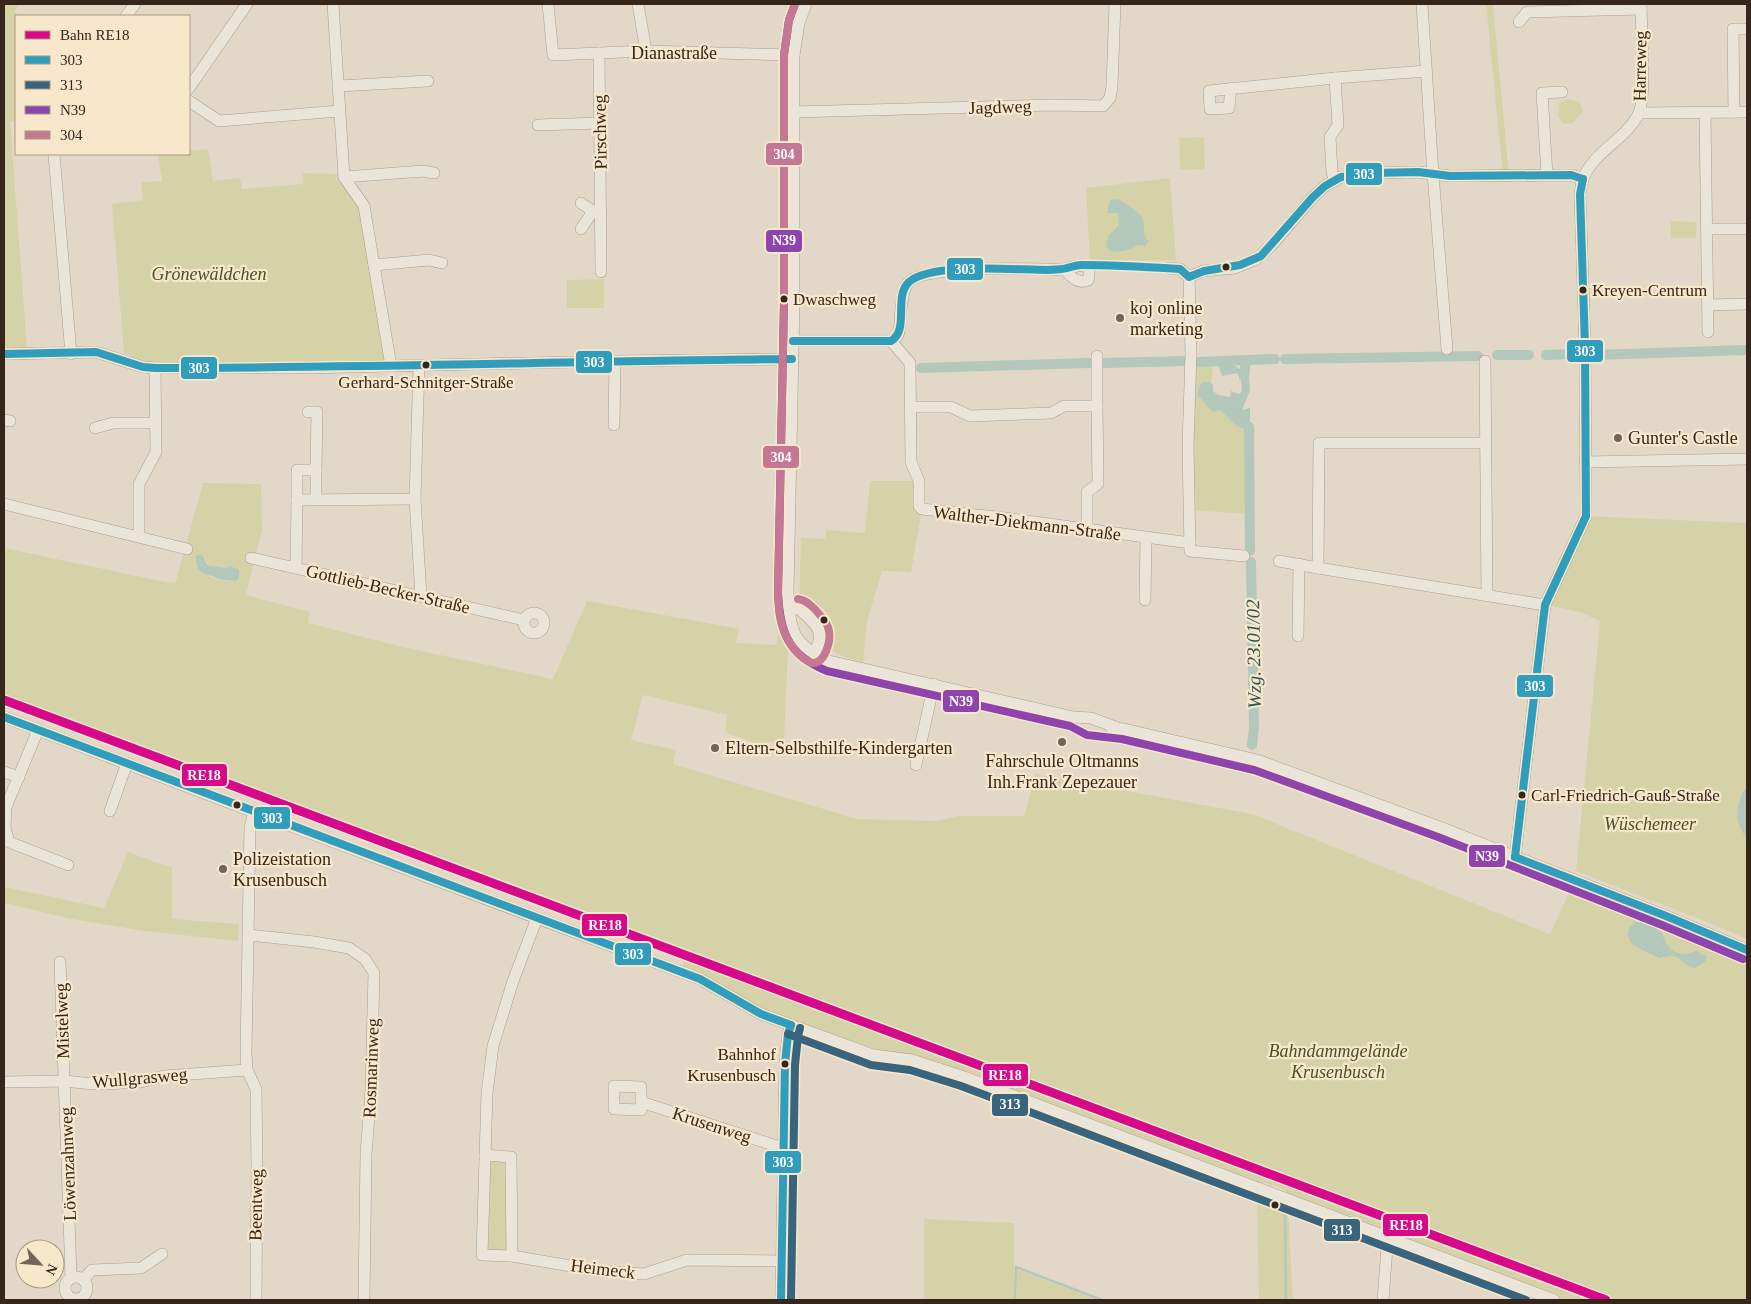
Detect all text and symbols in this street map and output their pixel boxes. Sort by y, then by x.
legend [15,15,190,155]
text: Bahn RE18 [60,27,130,43]
street label: Harreweg [1629,30,1651,102]
street label: Dianastraße [631,43,717,63]
text: 303 [60,52,83,68]
text: 313 [60,77,83,93]
street label: Pirschweg [589,94,611,170]
street label: Jagdweg [968,96,1032,118]
text: N39 [60,102,86,118]
text: 304 [60,127,83,143]
line badge: 304 [765,142,803,166]
text: 304 [774,147,795,162]
line badge: 303 [1345,162,1383,186]
text: 303 [1354,167,1375,182]
line badge: N39 [765,229,803,253]
text: N39 [772,233,796,248]
line badge: 303 [946,257,984,281]
text: 303 [955,262,976,277]
unlabelled marker [1221,262,1231,272]
park label: Grönewäldchen [152,264,266,284]
place label: Kreyen-Centrum [1592,281,1707,300]
marker: Kreyen-Centrum [1578,285,1588,295]
place label: Dwaschweg [793,290,877,309]
marker: Dwaschweg [779,294,789,304]
place label: koj online marketing [1130,298,1203,339]
marker: koj online marketing [1114,312,1126,324]
line badge: 303 [1566,339,1604,363]
text: 303 [1575,344,1596,359]
line badge: 303 [575,350,613,374]
text: 303 [584,355,605,370]
line badge: 303 [180,356,218,380]
marker: Gerhard-Schnitger-Straße [421,360,431,370]
text: 303 [189,361,210,376]
place label: Gerhard-Schnitger-Straße [338,373,514,392]
place label: Gunter's Castle [1628,428,1738,448]
marker: Gunter's Castle [1612,432,1624,444]
line badge: 304 [762,445,800,469]
text: 304 [771,450,792,465]
street label: Walther-Diekmann-Straße [932,502,1122,544]
street label: Gottlieb-Becker-Straße [304,560,472,618]
water label: Wzg. 23.01/02 [1242,599,1265,709]
unlabelled marker [819,615,829,625]
line badge: 303 [1516,674,1554,698]
text: 303 [1525,679,1546,694]
line badge: N39 [942,689,980,713]
text: N39 [949,694,973,709]
marker: Fahrschule Oltmanns Inh.Frank Zepezauer [1056,736,1068,748]
place label: Eltern-Selbsthilfe-Kindergarten [725,738,953,758]
marker: Eltern-Selbsthilfe-Kindergarten [709,742,721,754]
place label: Fahrschule Oltmanns Inh.Frank Zepezauer [985,751,1139,792]
line badge: RE18 [181,763,228,787]
text: RE18 [187,768,221,783]
place label: Carl-Friedrich-Gauß-Straße [1531,786,1720,805]
marker: Carl-Friedrich-Gauß-Straße [1517,790,1527,800]
unlabelled marker [232,800,242,810]
line badge: 303 [253,806,291,830]
text: 303 [262,811,283,826]
park label: Wüschemeer [1604,814,1697,834]
line badge: N39 [1468,844,1506,868]
place label: Polizeistation Krusenbusch [233,849,331,890]
text: N39 [1475,849,1499,864]
marker: Polizeistation Krusenbusch [217,863,229,875]
line badge: RE18 [581,913,628,937]
text: RE18 [588,918,622,933]
line badge: 303 [614,942,652,966]
text: 303 [623,947,644,962]
street label: Mistelweg [51,983,73,1059]
street label: Rosmarinweg [359,1018,383,1118]
park label: Bahndammgelände Krusenbusch [1269,1041,1407,1082]
place label: Bahnhof Krusenbusch [687,1045,776,1085]
marker: Bahnhof Krusenbusch [780,1059,790,1069]
line badge: RE18 [982,1063,1029,1087]
street label: Wullgrasweg [92,1064,188,1092]
text: RE18 [988,1068,1022,1083]
line badge: 313 [991,1093,1029,1117]
text: 313 [1000,1097,1021,1112]
street label: Krusenweg [670,1103,754,1147]
street label: Löwenzahnweg [56,1107,80,1221]
line badge: 303 [764,1150,802,1174]
text: 303 [773,1155,794,1170]
street label: Beentweg [245,1169,267,1241]
unlabelled marker [1270,1200,1280,1210]
line badge: RE18 [1382,1213,1429,1237]
line badge: 313 [1323,1218,1361,1242]
text: RE18 [1389,1218,1423,1233]
text: 313 [1332,1223,1353,1238]
north arrow [15,1239,65,1289]
street label: Heimeck [570,1255,636,1283]
text: N [42,1262,60,1277]

